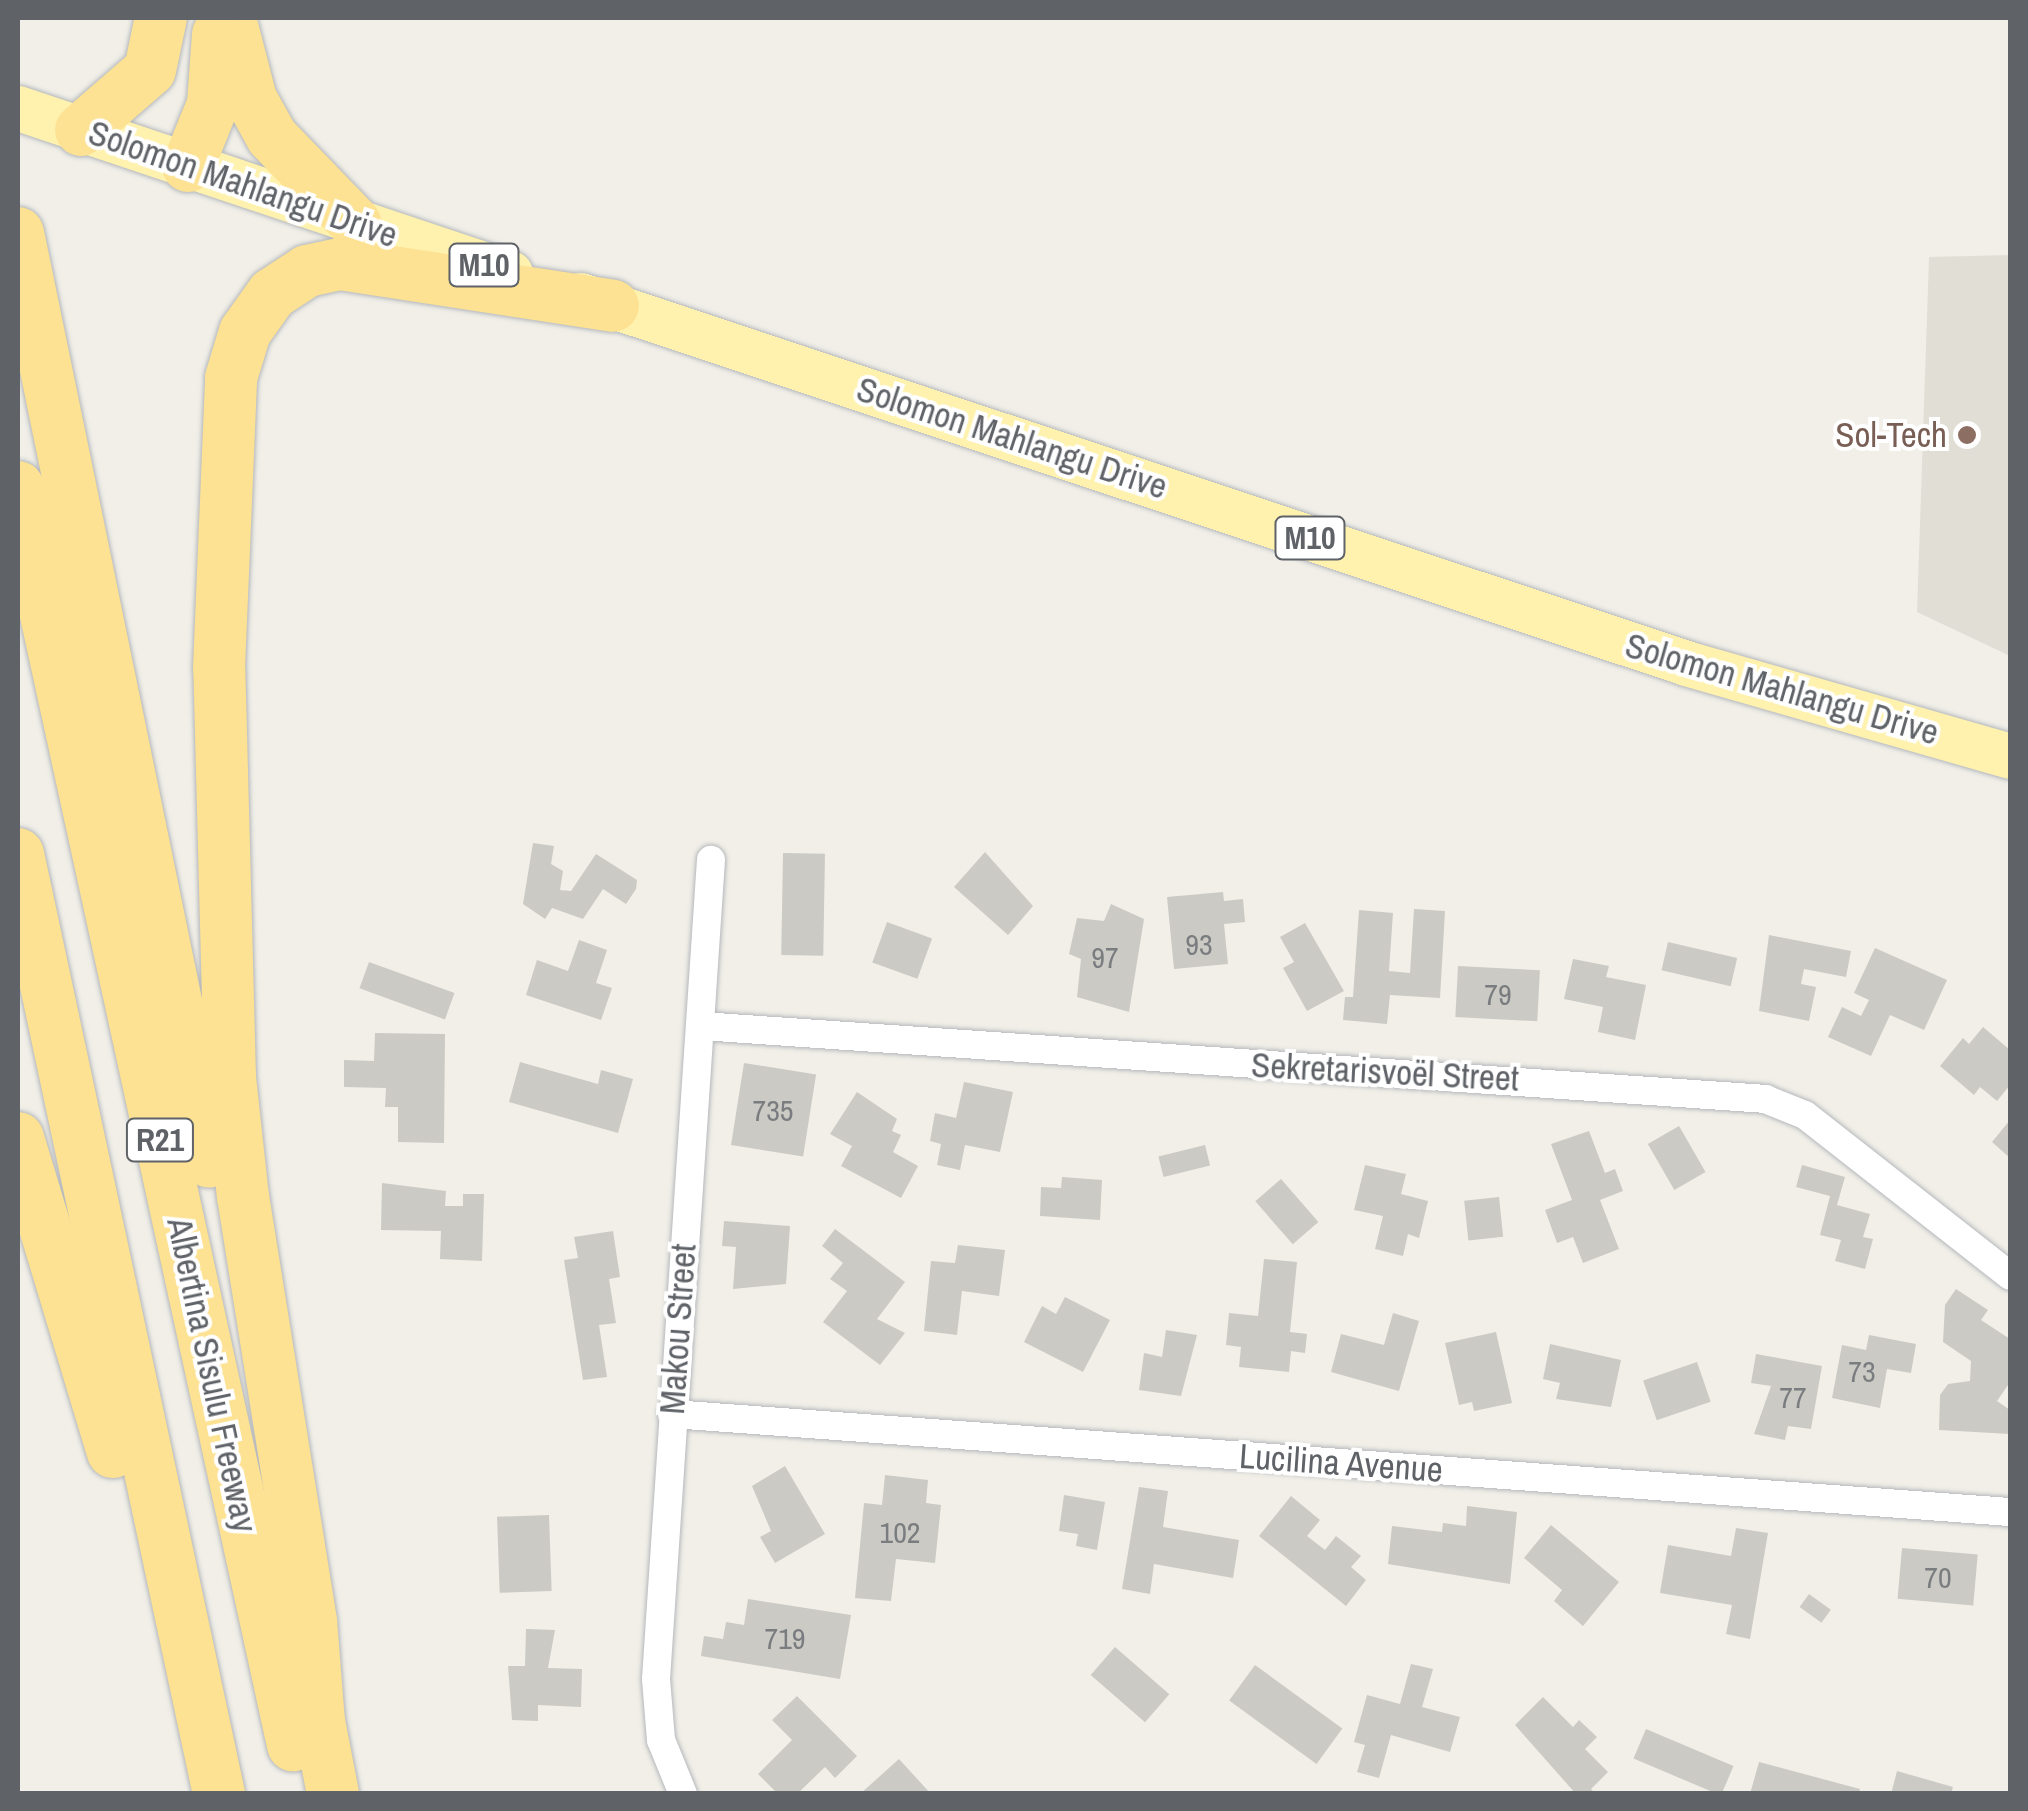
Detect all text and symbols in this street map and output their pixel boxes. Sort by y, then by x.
street label: Solomon Mahlangu Drive [83,111,403,257]
road number: M10 [446,238,522,292]
street label: Solomon Mahlangu Drive [852,368,1172,508]
place label: Sol-Tech [1835,414,1947,456]
marker: Sol-Tech [1956,424,1978,446]
road number: M10 [1272,511,1348,565]
street label: Solomon Mahlangu Drive [1621,624,1943,754]
house number: 93 [1185,926,1213,962]
house number: 97 [1091,939,1119,975]
house number: 79 [1484,976,1512,1012]
street label: Sekretarisvoël Street [1250,1044,1520,1100]
house number: 735 [752,1092,794,1128]
road number: R21 [125,1113,195,1167]
street label: Albertina Sisulu Freeway [158,1214,266,1536]
street label: Makou Street [651,1242,705,1416]
house number: 73 [1848,1353,1876,1389]
house number: 77 [1779,1379,1807,1415]
street label: Lucilina Avenue [1237,1435,1445,1491]
house number: 102 [879,1514,921,1550]
house number: 70 [1924,1559,1952,1595]
house number: 719 [764,1620,806,1656]

